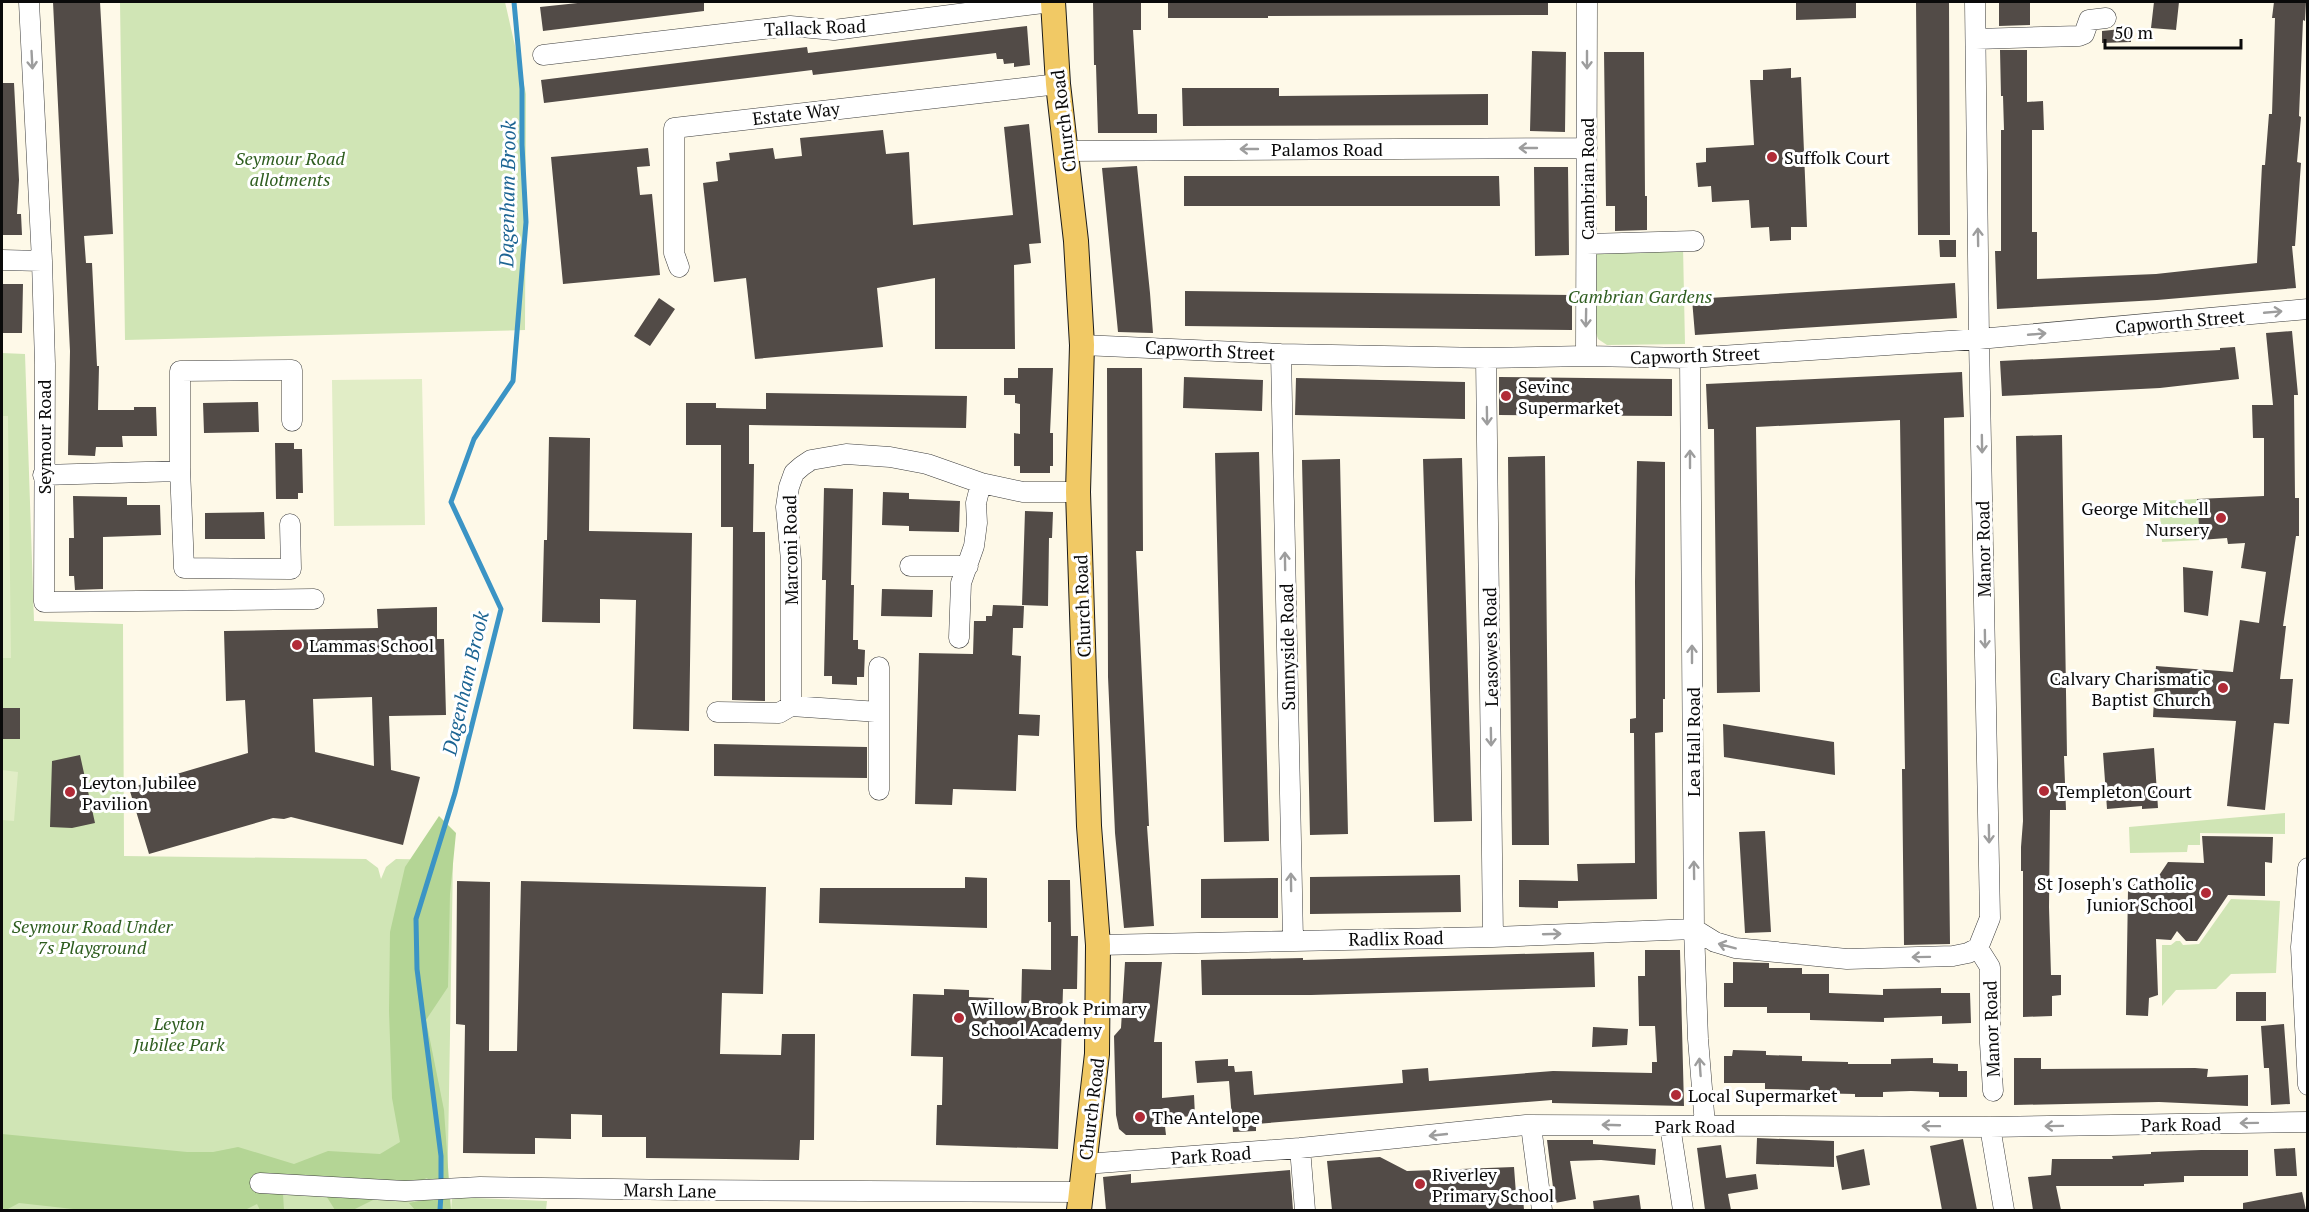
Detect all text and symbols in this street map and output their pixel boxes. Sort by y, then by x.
scale bar [2105,12,2242,50]
street label: Tallack Road [764,13,866,41]
text: 50 m [2114,20,2154,44]
one-way arrow [26,49,37,69]
one-way arrow [1581,49,1593,69]
street label: Church Road [1045,68,1081,174]
street label: Estate Way [751,96,842,130]
street label: Cambrian Road [1575,118,1599,240]
water label: Dagenham Brook [492,120,522,269]
street label: Palamos Road [1271,137,1383,161]
one-way arrow [1519,142,1539,154]
one-way arrow [1240,144,1260,155]
place label: Suffolk Court [1784,145,1890,169]
park label: Seymour Road allotments [235,146,345,191]
marker: Suffolk Court [1765,150,1779,164]
one-way arrow [1972,227,1984,247]
park label: Cambrian Gardens [1568,284,1712,308]
street label: Capworth Street [2114,303,2246,339]
one-way arrow [1580,307,1592,327]
one-way arrow [2262,307,2282,318]
one-way arrow [2026,328,2046,339]
street label: Capworth Street [1144,335,1276,365]
street label: Capworth Street [1630,341,1761,369]
place label: Sevinc Supermarket [1518,374,1621,419]
street label: Seymour Road [32,380,56,494]
marker: Sevinc Supermarket [1499,389,1513,403]
one-way arrow [1481,406,1493,426]
one-way arrow [1976,434,1988,454]
one-way arrow [1685,450,1696,470]
street label: Marconi Road [777,495,803,605]
place label: George Mitchell Nursery [2081,496,2210,541]
street label: Manor Road [1970,500,1996,598]
marker: George Mitchell Nursery [2214,511,2228,525]
one-way arrow [1279,551,1291,571]
street label: Church Road [1068,554,1096,658]
street label: Sunnyside Road [1274,583,1300,711]
street label: Leasowes Road [1477,587,1503,707]
water label: Dagenham Brook [435,608,495,759]
one-way arrow [1979,629,1991,649]
place label: Lammas School [309,633,434,657]
marker: Lammas School [290,638,304,652]
one-way arrow [1686,645,1698,665]
place label: Calvary Charismatic Baptist Church [2050,666,2211,711]
marker: Calvary Charismatic Baptist Church [2216,681,2230,695]
street label: Lea Hall Road [1681,687,1705,797]
one-way arrow [1485,727,1497,747]
place label: Leyton Jubilee Pavilion [82,770,197,815]
place label: Templeton Court [2056,779,2192,803]
marker: Templeton Court [2037,784,2051,798]
marker: Leyton Jubilee Pavilion [63,785,77,799]
one-way arrow [1983,824,1994,844]
one-way arrow [1688,861,1699,881]
place label: St Joseph's Catholic Junior School [2037,871,2194,916]
one-way arrow [1286,872,1297,892]
marker: St Joseph's Catholic Junior School [2199,886,2213,900]
park label: Seymour Road Under 7s Playground [12,914,174,959]
street label: Radlix Road [1348,925,1444,951]
one-way arrow [1541,929,1561,940]
one-way arrow [1718,939,1737,951]
one-way arrow [1912,952,1932,963]
street label: Manor Road [1977,980,2005,1078]
place label: Willow Brook Primary School Academy [971,996,1148,1041]
park label: Leyton Jubilee Park [132,1011,225,1056]
marker: Willow Brook Primary School Academy [952,1011,966,1025]
street label: Church Road [1073,1056,1109,1162]
one-way arrow [1694,1058,1705,1078]
place label: Local Supermarket [1688,1083,1838,1107]
marker: Local Supermarket [1669,1088,1683,1102]
place label: The Antelope [1152,1105,1260,1129]
marker: The Antelope [1133,1110,1147,1124]
street label: Park Road [2141,1111,2221,1137]
street label: Park Road [1655,1114,1735,1138]
one-way arrow [2240,1117,2260,1129]
one-way arrow [1602,1119,1622,1130]
one-way arrow [2045,1120,2065,1132]
one-way arrow [1922,1121,1942,1132]
one-way arrow [1429,1130,1448,1141]
street label: Park Road [1170,1140,1252,1170]
place label: Riverley Primary School [1432,1162,1554,1207]
street label: Marsh Lane [623,1177,717,1203]
marker: Riverley Primary School [1413,1177,1427,1191]

